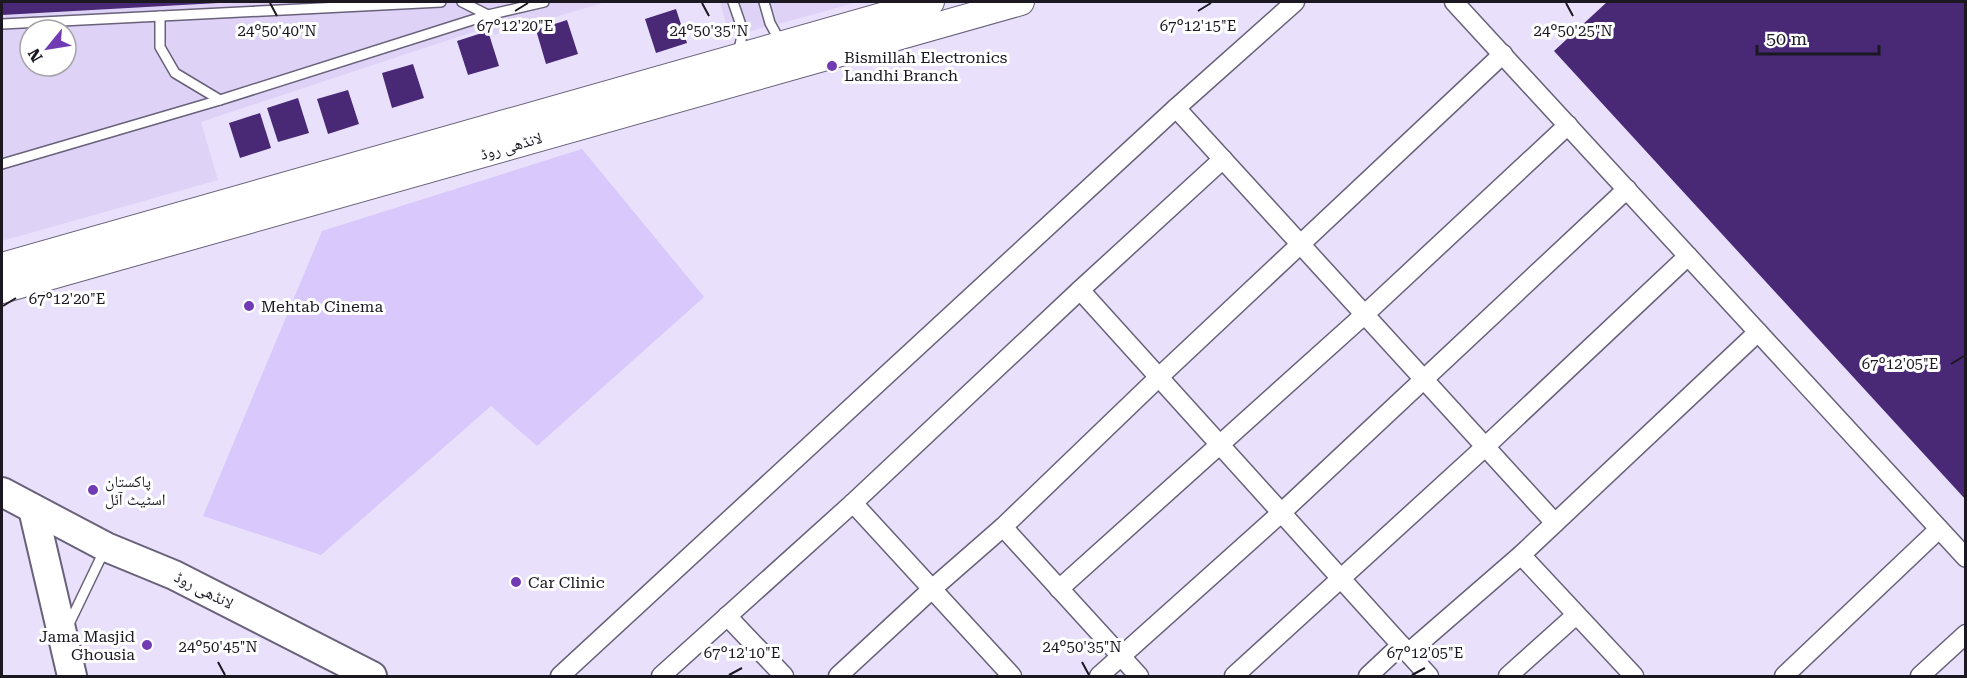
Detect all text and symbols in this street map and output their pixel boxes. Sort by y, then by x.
text: 67°12'20"E [477,17,553,35]
text: 67°12'15"E [1160,17,1236,35]
north arrow [18,18,78,78]
scale bar [1757,18,1878,56]
text: 24°50'40"N [237,22,317,40]
text: 24°50'35"N [669,22,749,40]
text: 24°50'25"N [1533,22,1613,40]
text: 50 m [1766,28,1807,49]
text: N [24,45,47,65]
place label: Bismillah Electronics Landhi Branch [844,48,1008,85]
marker: Bismillah Electronics Landhi Branch [825,59,839,73]
street label: لانڈھی روڈ [478,128,545,165]
text: 67°12'20"E [29,290,105,308]
place label: Mehtab Cinema [261,297,383,316]
marker: Mehtab Cinema [242,299,256,313]
text: 67°12'05"E [1862,355,1938,373]
place label: پاکستان اسٹیٹ آئل [105,472,166,510]
marker: پاکستان اسٹیٹ آئل [86,483,100,497]
street label: لانڈھی روڈ [171,567,237,614]
place label: Car Clinic [528,573,605,592]
marker: Car Clinic [509,575,523,589]
place label: Jama Masjid Ghousia [39,627,135,664]
marker: Jama Masjid Ghousia [140,638,154,652]
text: 24°50'45"N [178,638,258,656]
text: 24°50'35"N [1042,638,1122,656]
text: 67°12'10"E [704,644,780,662]
text: 67°12'05"E [1387,644,1463,662]

